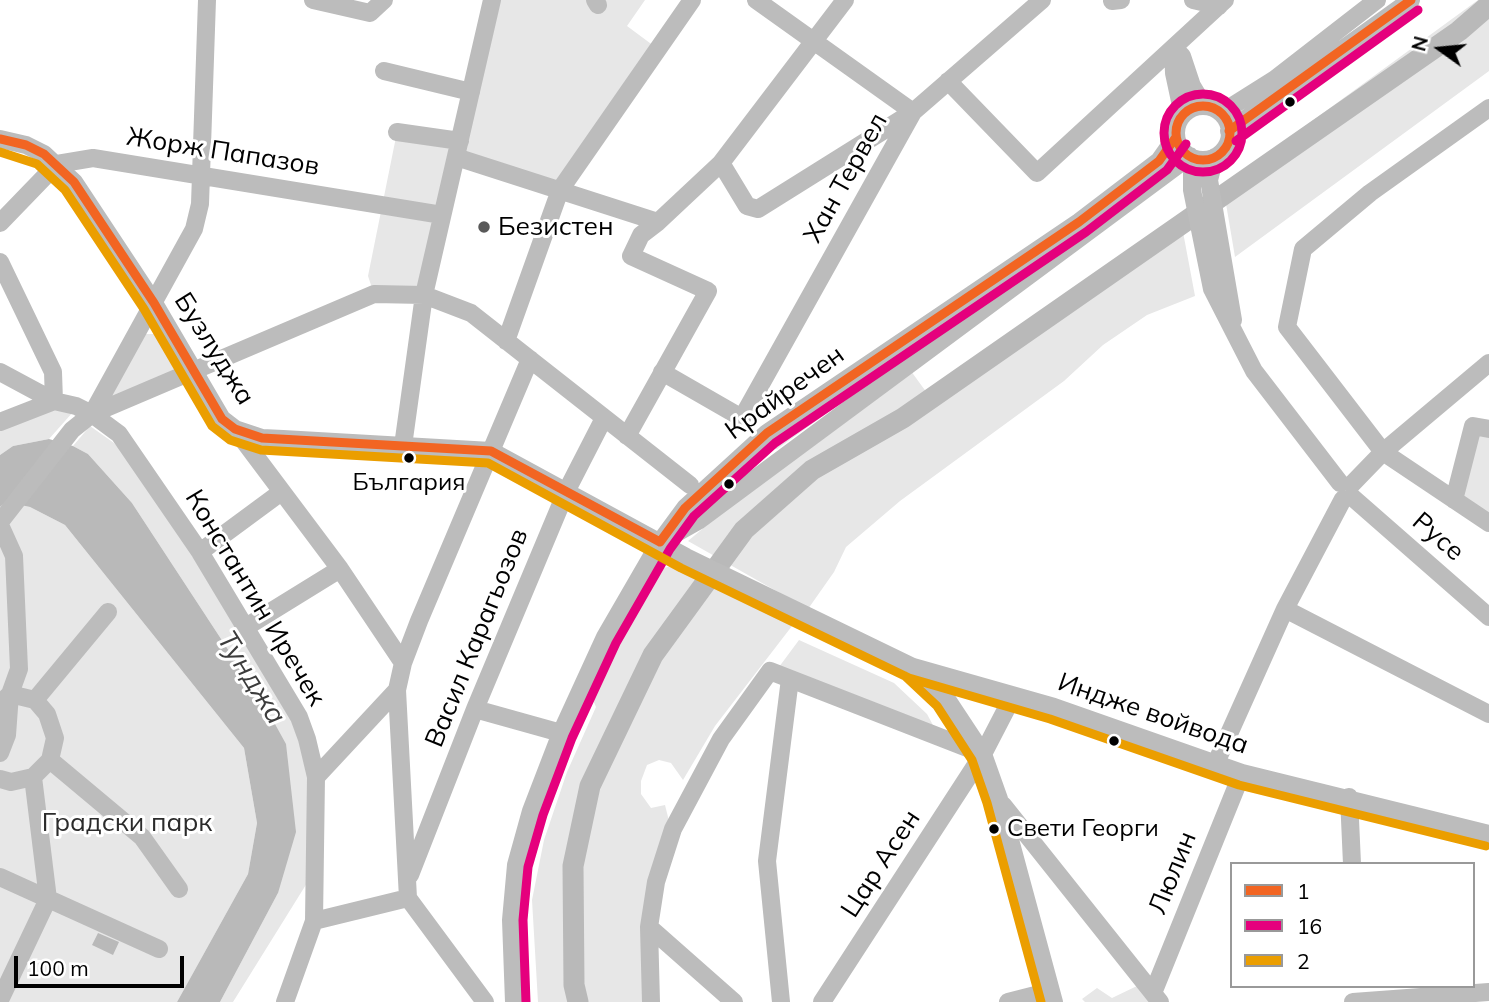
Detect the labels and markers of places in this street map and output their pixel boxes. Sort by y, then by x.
unlabelled marker [1283,95,1297,109]
place label: Безистен [498,211,614,243]
marker: Безистен [476,219,492,235]
marker: България [402,451,416,465]
place label: България [353,469,465,497]
unlabelled marker [722,477,736,491]
unlabelled marker [1107,734,1121,748]
place label: Свети Георги [1007,815,1159,843]
marker: Свети Георги [987,822,1001,836]

